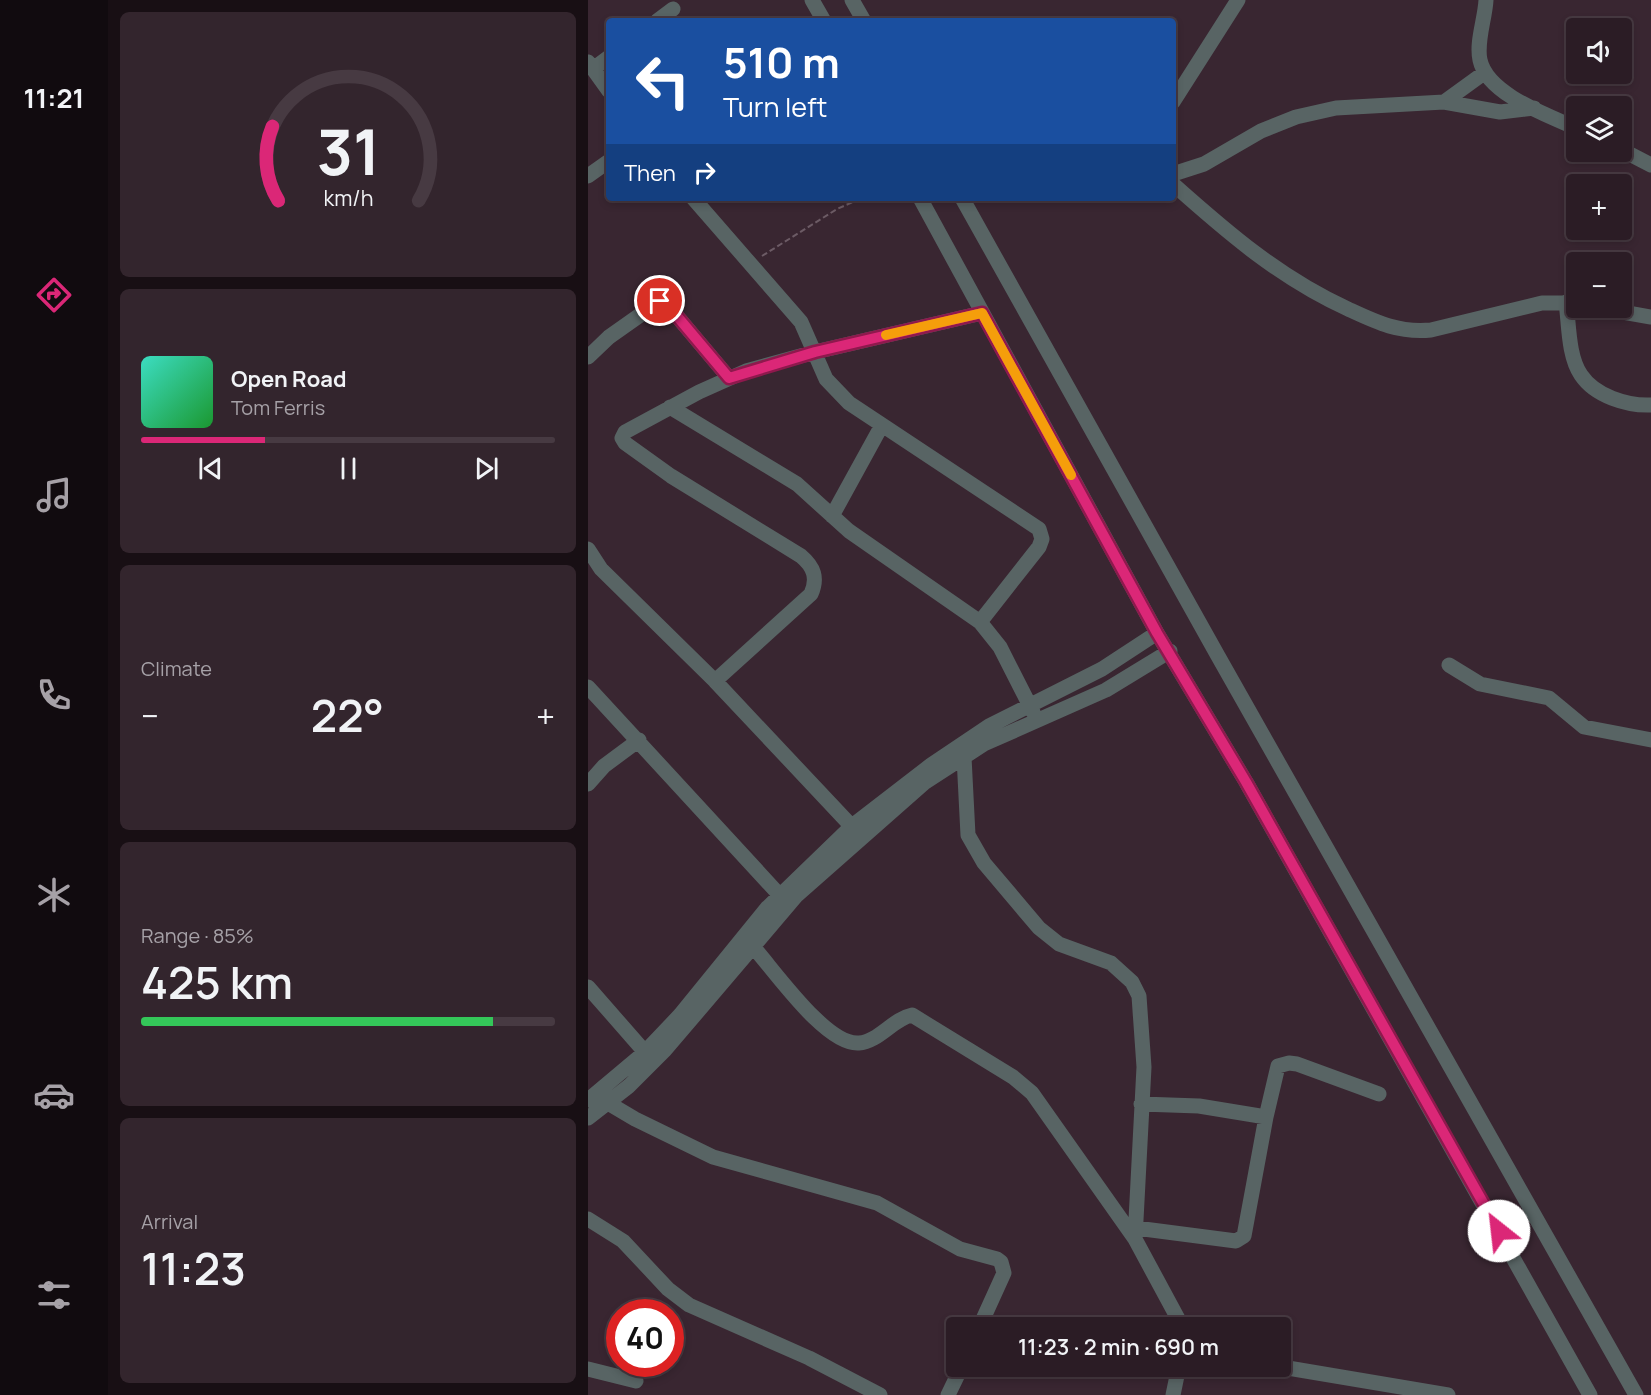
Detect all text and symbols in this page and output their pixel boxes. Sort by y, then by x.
map controls [1566,18,1632,318]
button: sound [1566,18,1632,84]
text: 510 m [723,33,840,91]
icon: left [624,42,702,120]
text: 11:21 [24,79,84,116]
text: Turn left [723,88,827,125]
button: layers [1566,96,1632,162]
text: 31 [316,108,380,194]
icon: right [688,156,721,189]
text: Then [624,158,676,188]
button: + [1566,174,1632,240]
text: km/h [323,184,373,213]
button: − [1566,252,1632,318]
icon: directions [33,274,75,316]
pin [634,275,685,326]
icon: arrive [643,284,676,317]
text: Open Road [231,364,346,394]
text: Tom Ferris [231,394,325,421]
icon: previous [194,452,227,485]
icon: pause [332,452,365,485]
icon: next [470,452,503,485]
icon: music [33,474,75,516]
text: Climate [141,655,212,682]
icon: phone [33,674,75,716]
text: 22° [311,684,384,746]
text: − [141,693,159,738]
text: + [536,693,555,738]
icon: climate [33,874,75,916]
text: Range · 85% [141,922,254,949]
text: 425 km [141,951,293,1013]
icon: car [33,1074,75,1116]
position arrow [1467,1199,1531,1263]
text: Arrival [141,1208,198,1235]
text: 11:23 [141,1237,246,1299]
icon: filters [33,1274,75,1316]
speed limit sign: 40 [606,1299,684,1377]
text: 11:23 · 2 min · 690 m [1018,1332,1219,1362]

